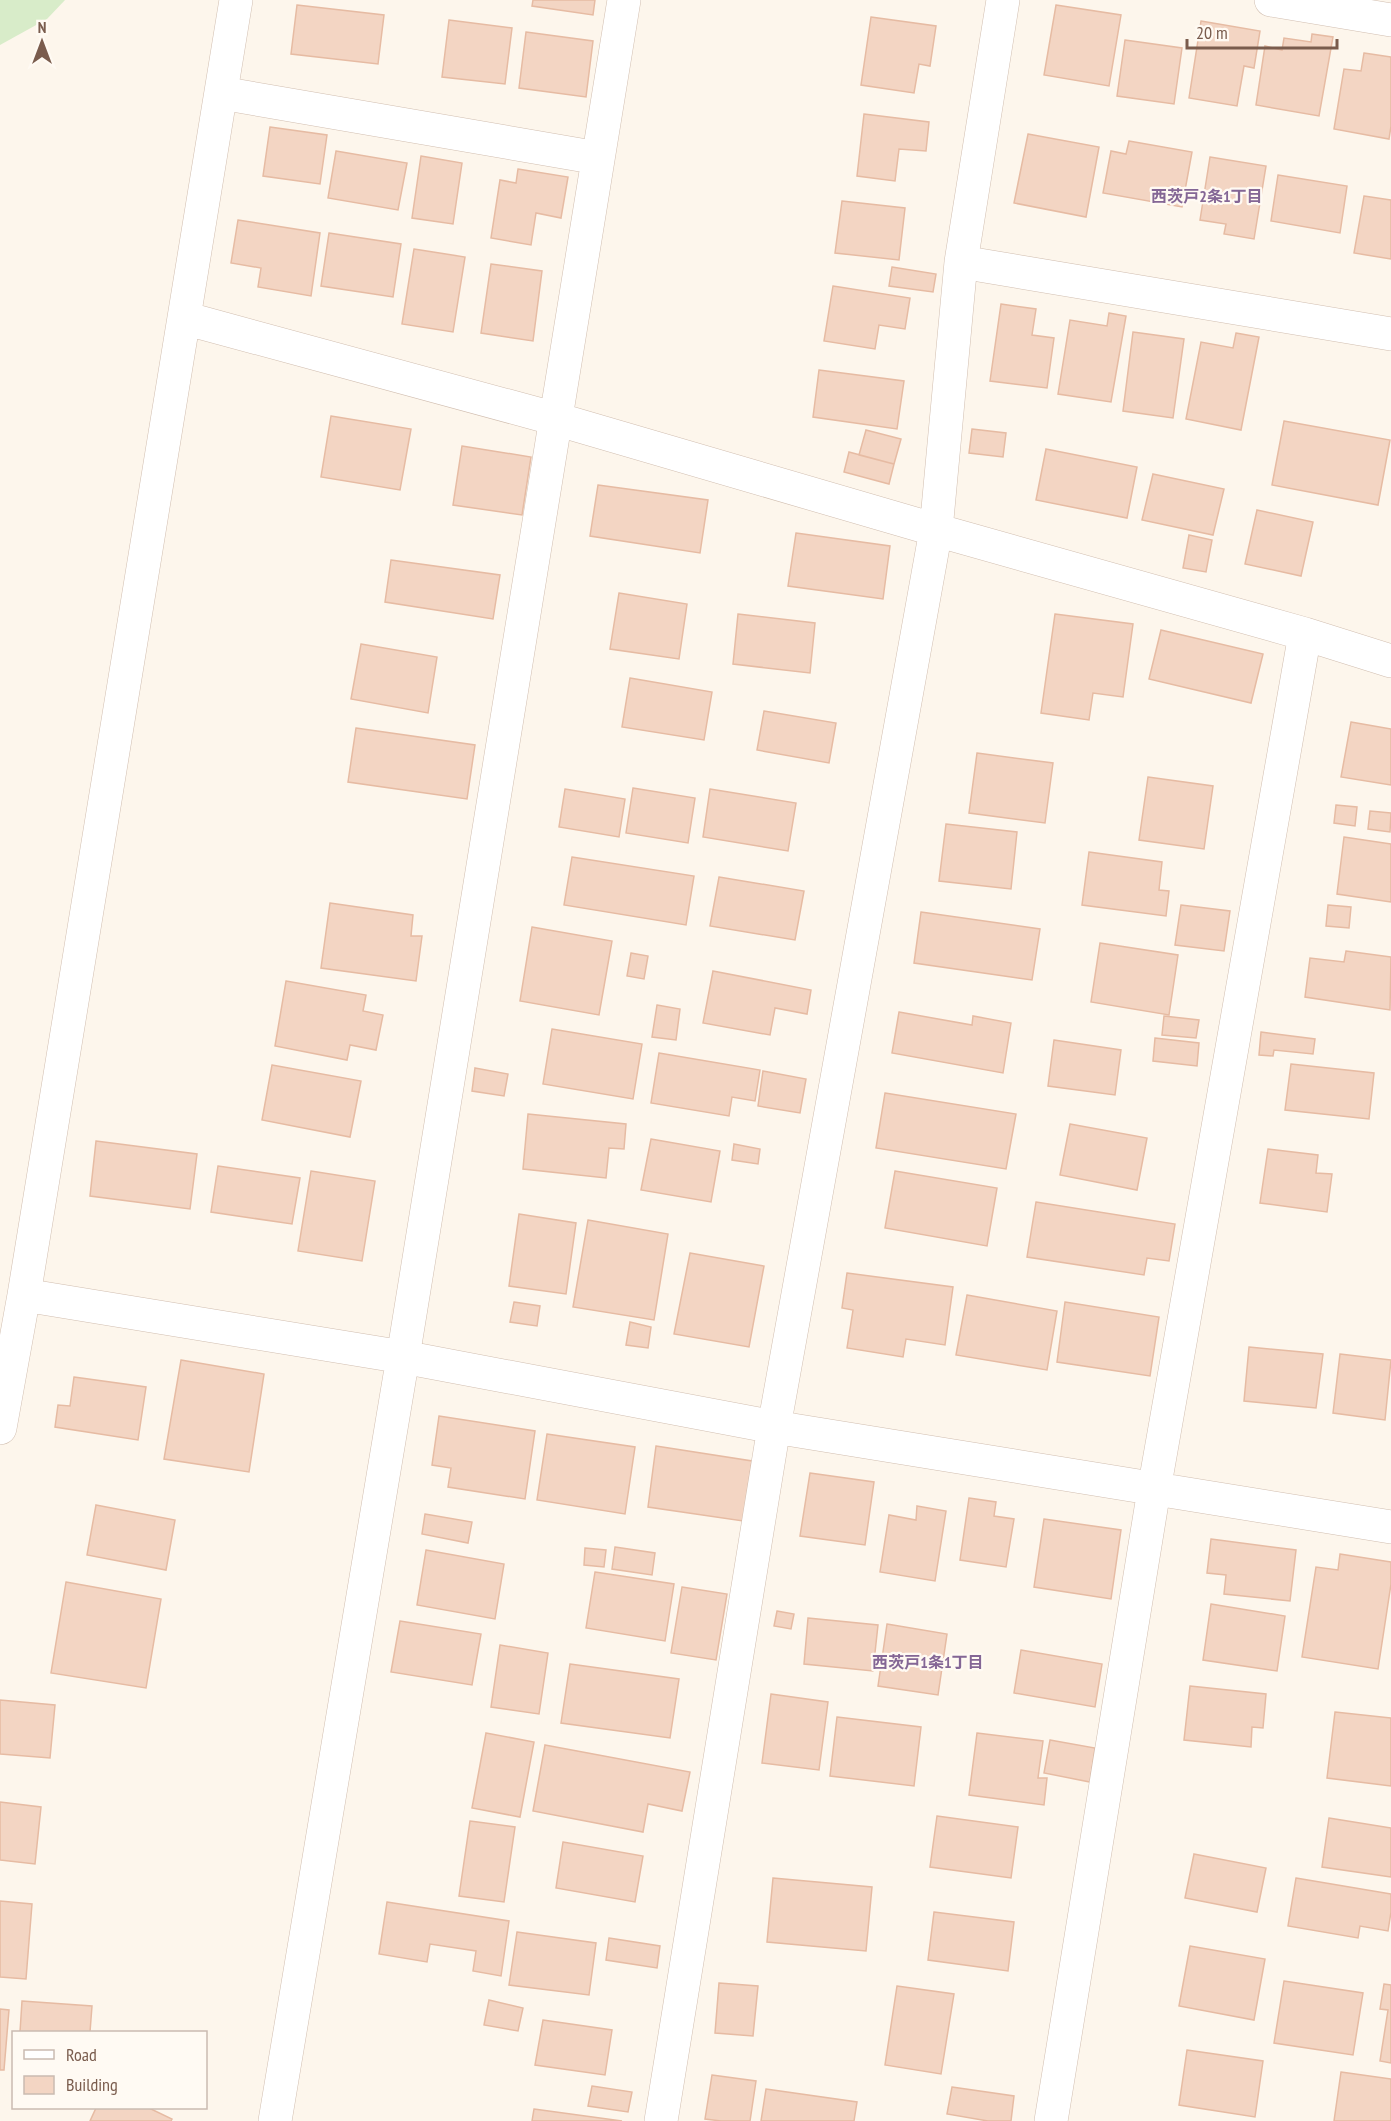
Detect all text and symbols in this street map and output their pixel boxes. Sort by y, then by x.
north arrow [12,12,72,72]
scale bar [1187,12,1337,50]
text: N [38,17,46,37]
text: 20 m [1196,21,1228,44]
district label: 西茨戸2条1丁目 [1151,186,1263,206]
district label: 西茨戸1条1丁目 [872,1652,984,1672]
legend [12,2031,207,2109]
text: Road [66,2043,97,2066]
text: Building [66,2073,118,2096]

